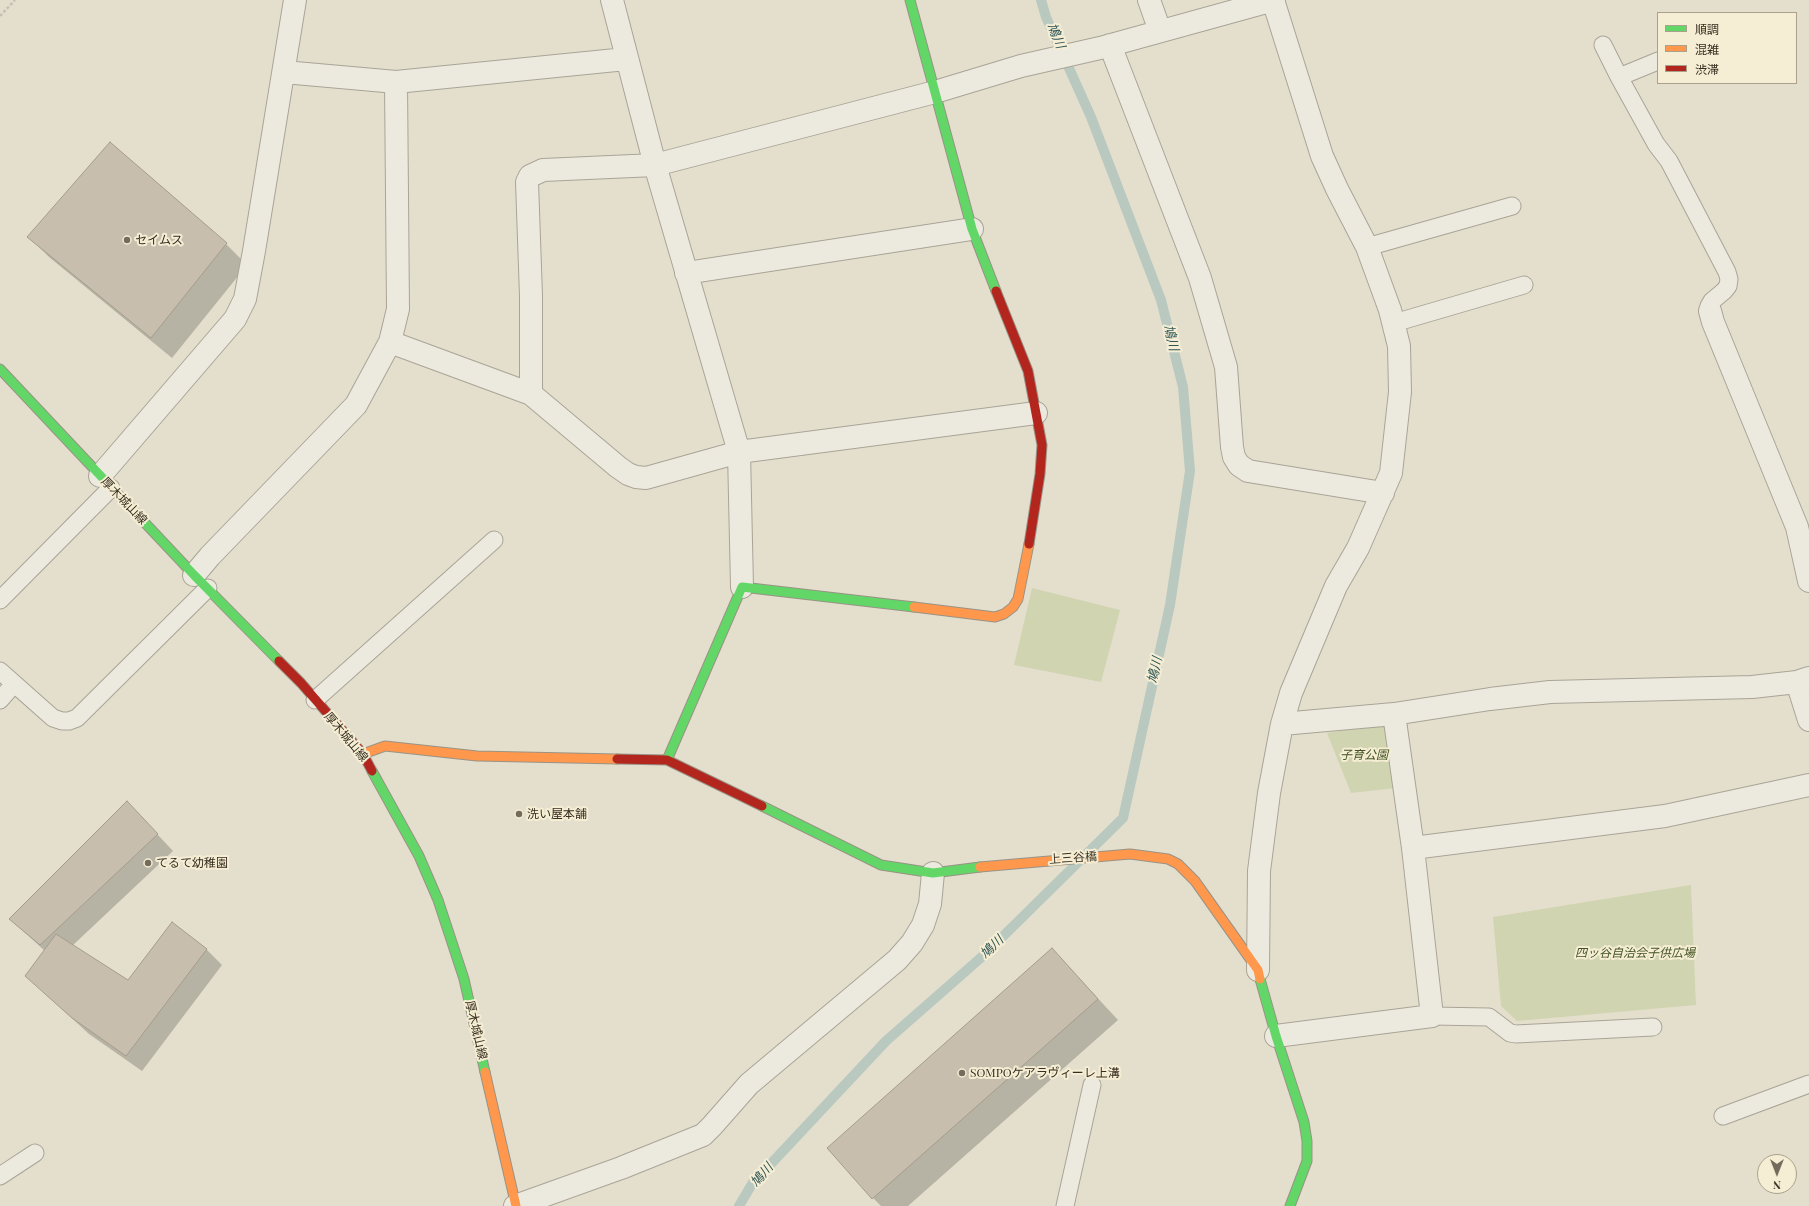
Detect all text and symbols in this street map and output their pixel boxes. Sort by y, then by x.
legend [1657,12,1797,84]
water label: 鳩川 [1044,21,1068,51]
text: 順調 [1695,21,1719,37]
text: 混雑 [1695,41,1719,57]
text: 渋滞 [1695,61,1719,77]
place label: セイムス [135,233,183,247]
marker: セイムス [122,235,132,245]
water label: 鳩川 [1160,323,1182,353]
street label: 厚木城山線 [98,474,150,528]
water label: 鳩川 [1145,656,1165,684]
street label: 厚木城山線 [321,709,371,765]
park label: 子育公園 [1340,748,1388,762]
place label: 洗い屋本舗 [527,807,587,821]
marker: 洗い屋本舗 [514,809,524,819]
street label: 上三谷橋 [1049,849,1097,867]
place label: てるて幼稚園 [156,856,228,870]
marker: てるて幼稚園 [143,858,153,868]
water label: 鳩川 [977,932,1007,962]
park label: 四ッ谷自治会子供広場 [1575,946,1695,960]
street label: 厚木城山線 [462,999,490,1061]
place label: SOMPOケアラヴィーレ上溝 [970,1066,1120,1080]
marker: SOMPOケアラヴィーレ上溝 [957,1068,967,1078]
north arrow [1757,1154,1797,1194]
water label: 鳩川 [748,1160,776,1190]
text: N [1773,1178,1781,1193]

